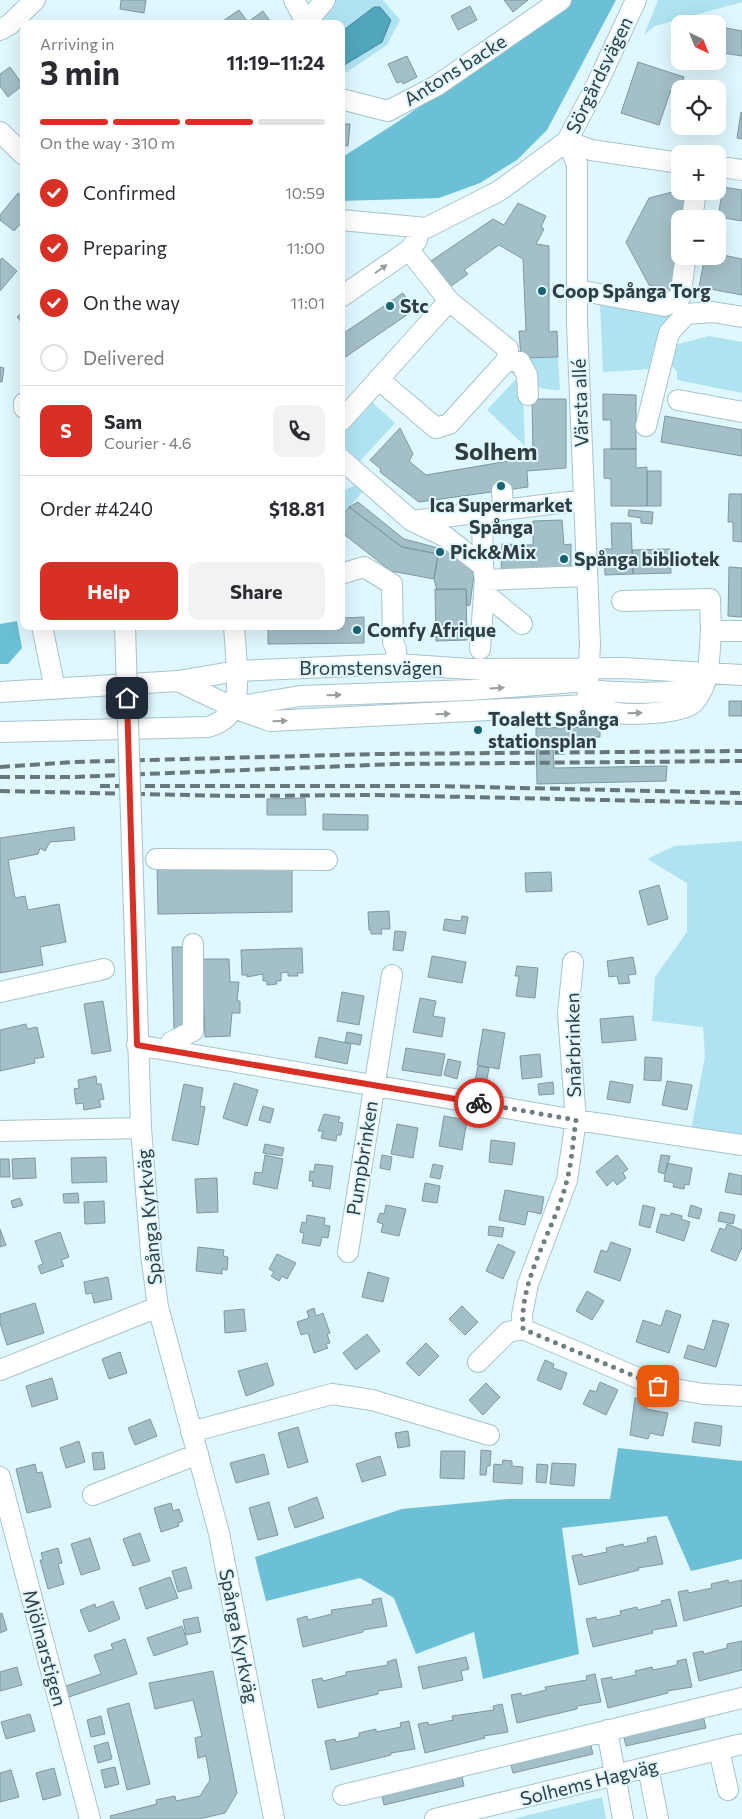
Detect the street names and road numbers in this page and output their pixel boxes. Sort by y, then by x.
street label: Sörgårdsvägen [560,13,637,137]
street label: Antons backe [399,29,510,110]
street label: Värsta allé [566,358,593,448]
street label: Bromstensvägen [299,656,443,679]
street label: Snårbrinken [560,992,585,1098]
street label: Pumpbrinken [341,1099,382,1217]
street label: Spånga Kyrkväg [131,1148,166,1286]
street label: Spånga Kyrkväg [215,1567,264,1705]
street label: Mjölnarstigen [19,1587,72,1709]
street label: Solhems Hagväg [518,1753,660,1810]

